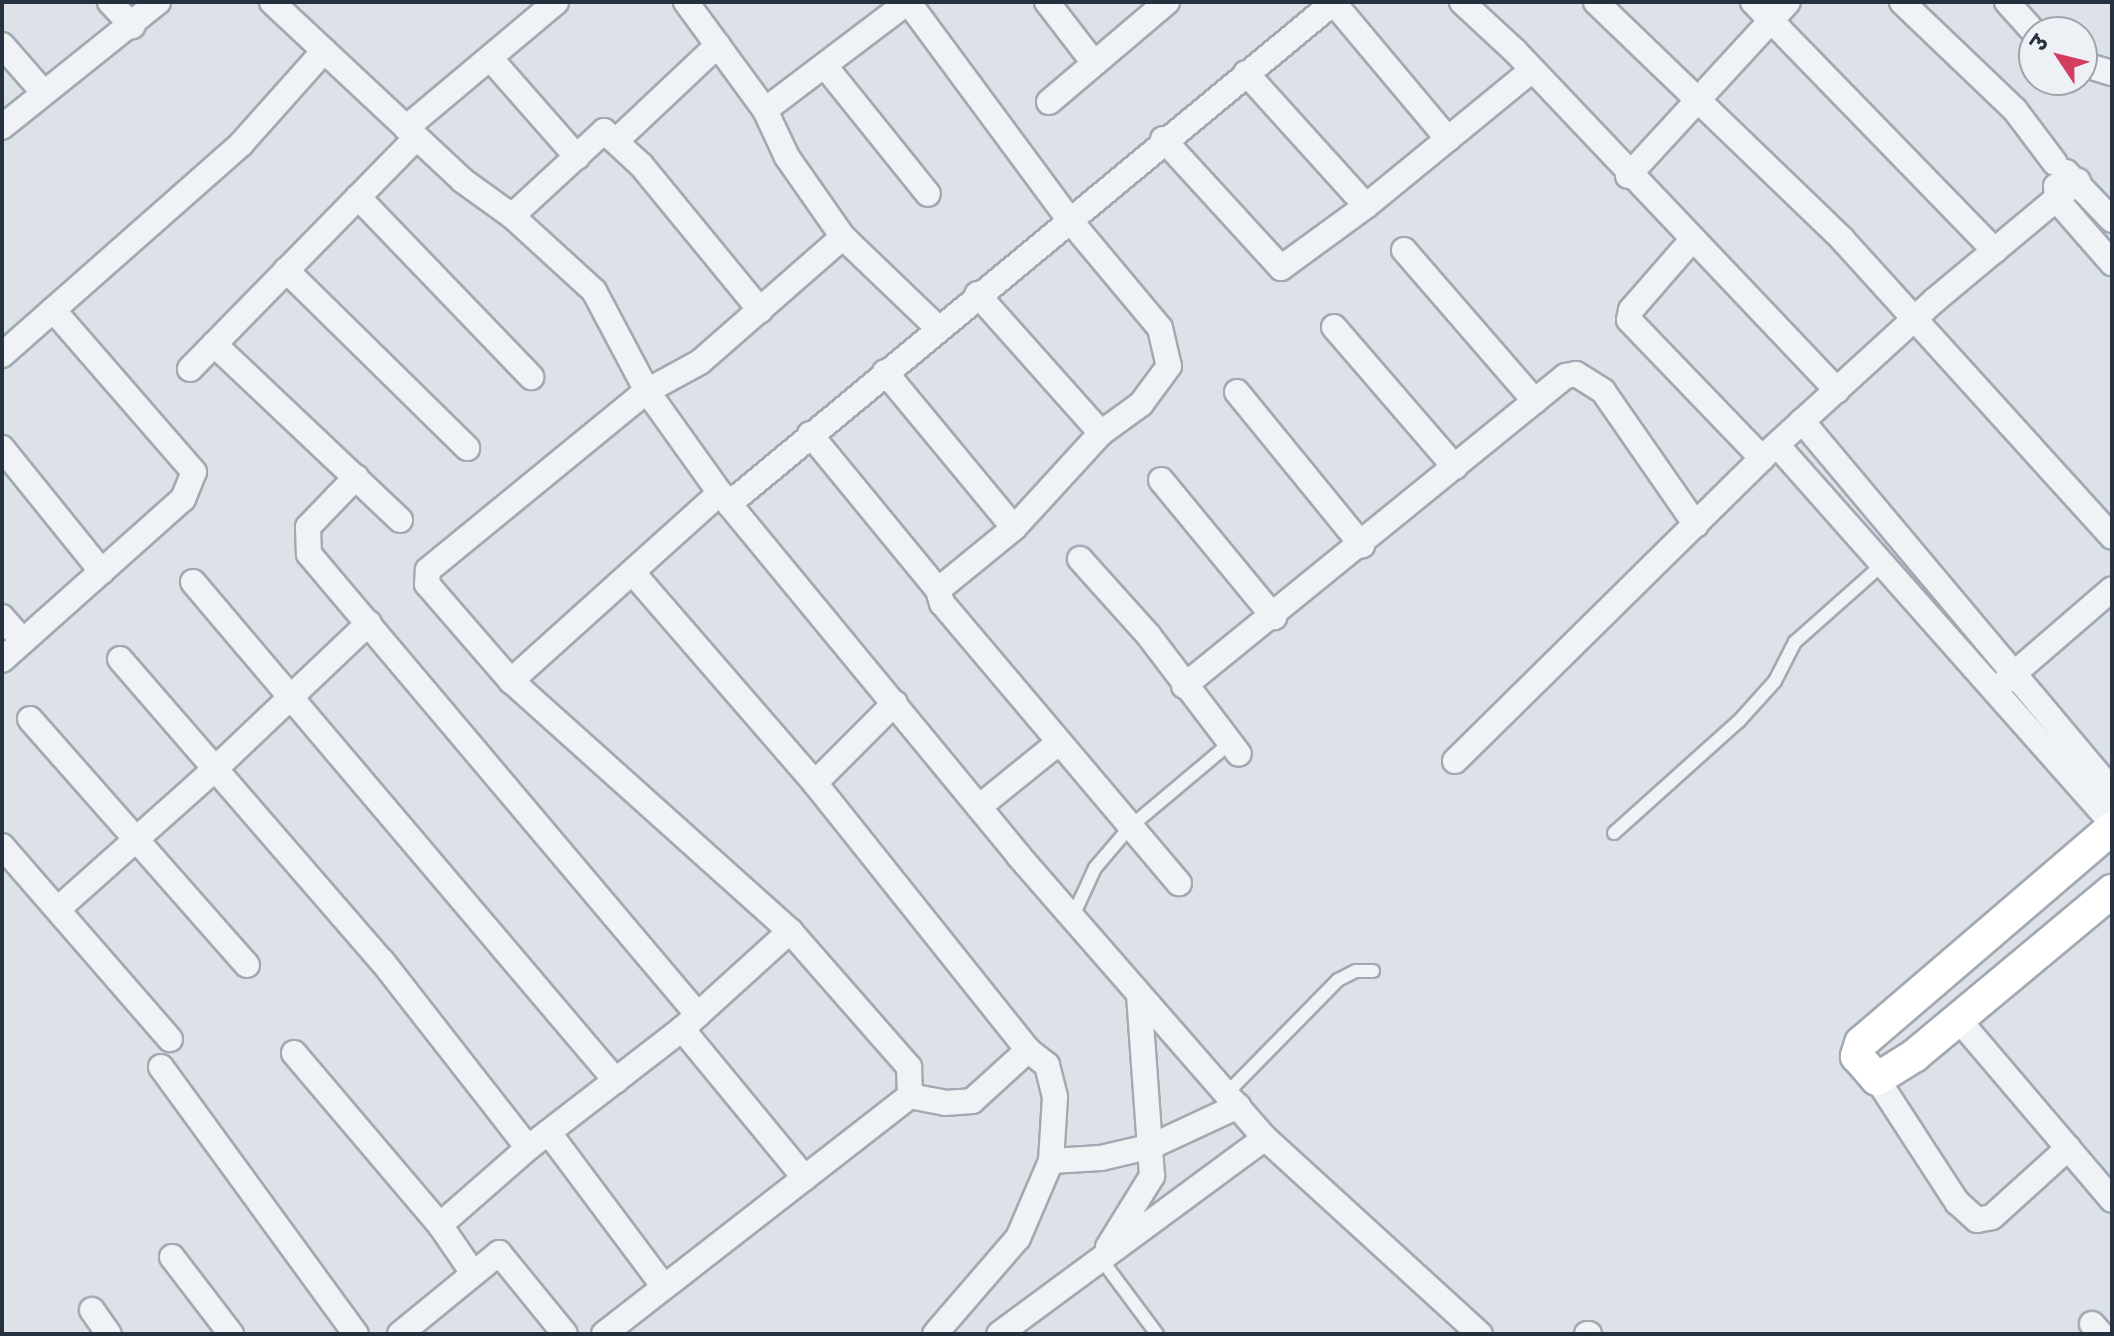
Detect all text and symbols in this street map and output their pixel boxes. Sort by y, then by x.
north arrow [2018,16,2098,96]
text: उ [2023,29,2056,57]

